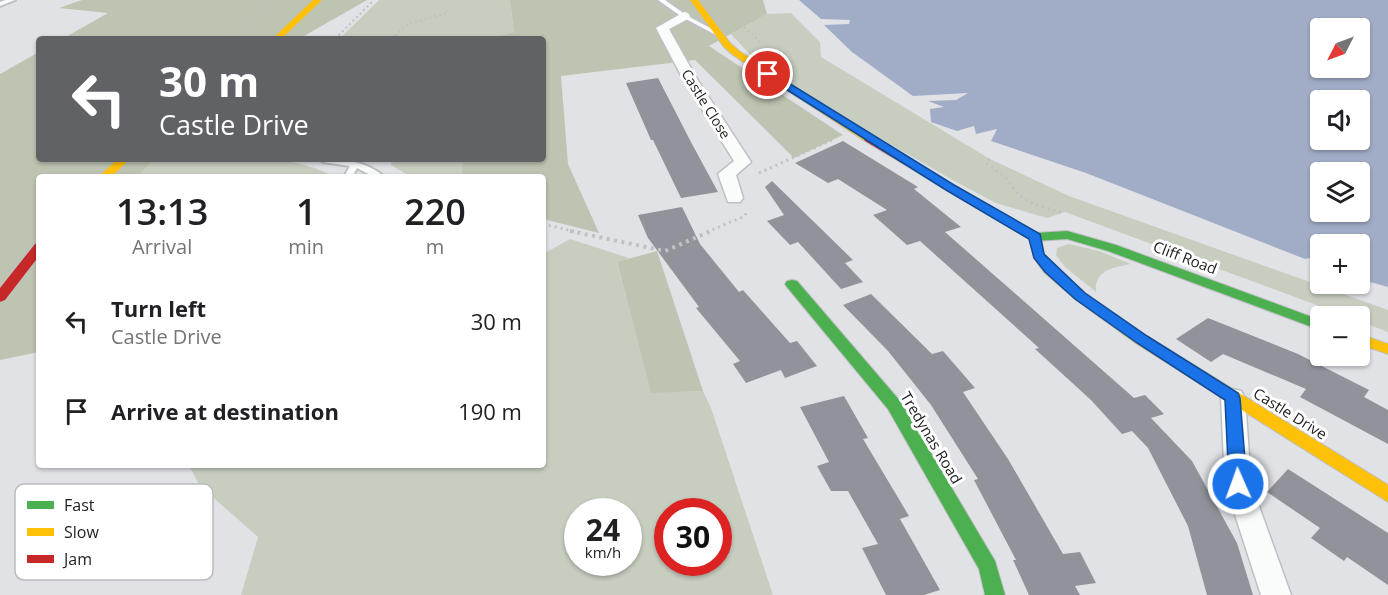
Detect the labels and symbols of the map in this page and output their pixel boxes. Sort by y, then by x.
north arrow [1310,18,1370,78]
pin [742,48,793,99]
street label: Castle Close [678,65,735,142]
street label: Cliff Road [1151,236,1220,278]
street label: Castle Drive [1250,383,1331,444]
street label: Tredynas Road [897,388,967,487]
position arrow [1206,452,1270,516]
legend [15,484,213,580]
text: Fast [64,494,95,516]
speed limit sign: 30 [654,498,732,576]
text: Slow [64,521,99,543]
text: Jam [62,548,92,570]

